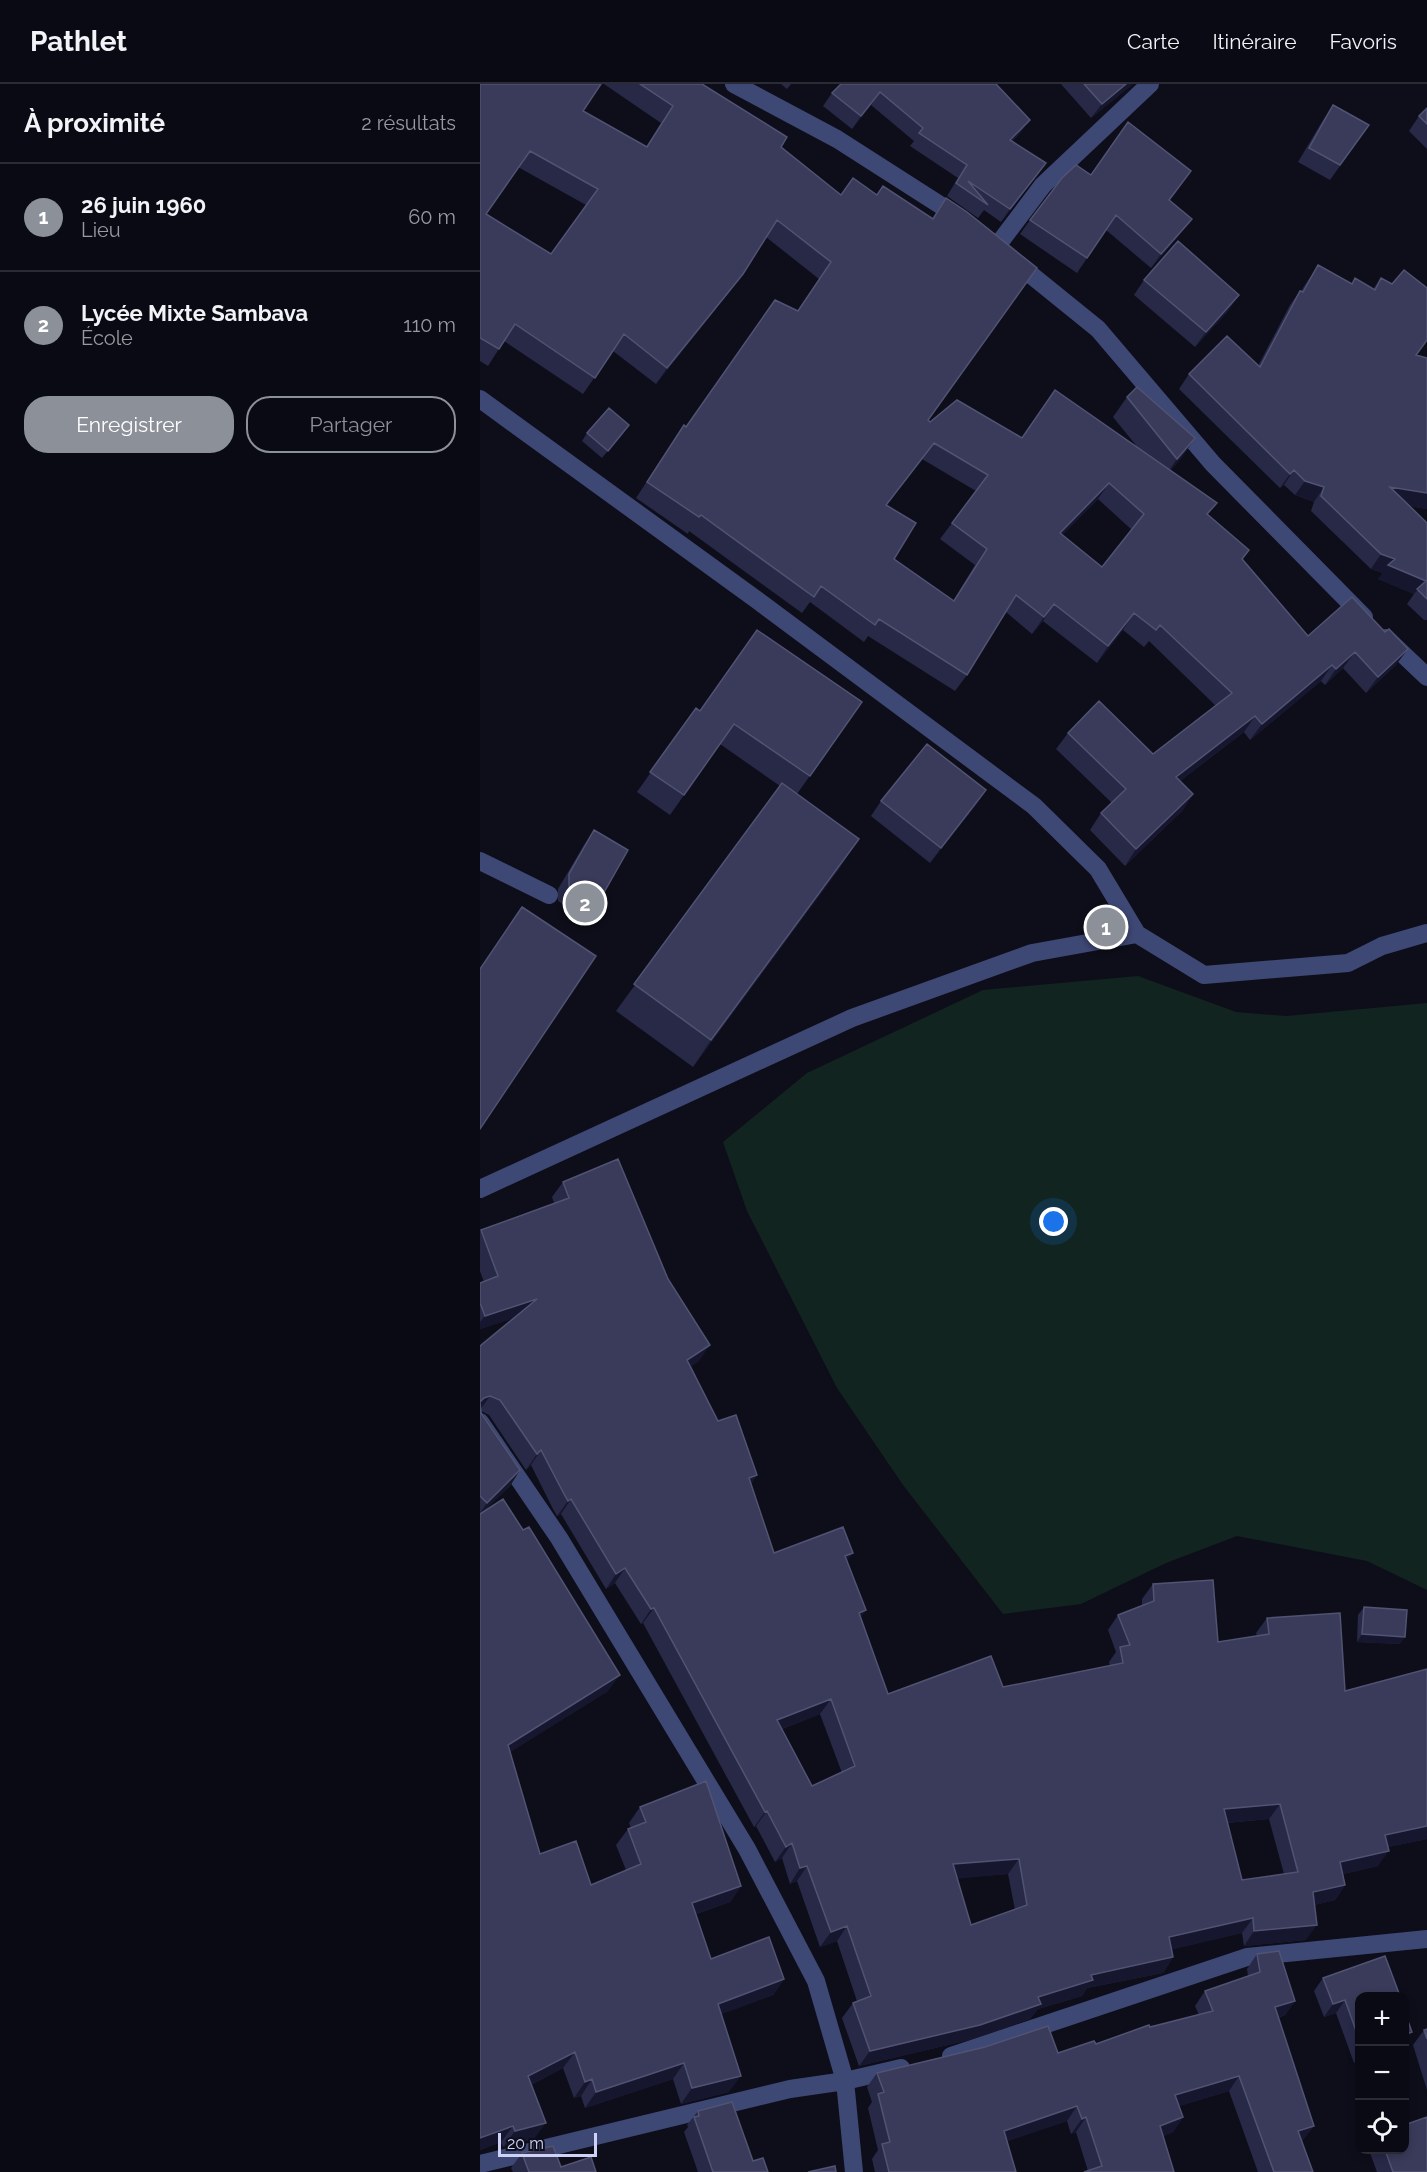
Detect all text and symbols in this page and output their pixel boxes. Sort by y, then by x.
text: Pathlet [30,25,127,58]
text: Carte [1127,29,1179,54]
text: Itinéraire [1212,29,1296,54]
text: Favoris [1329,29,1397,54]
text: À proximité [24,108,165,138]
text: 2 résultats [361,111,456,135]
text: 26 juin 1960 [81,192,206,218]
text: 1 [39,205,48,229]
text: 60 m [408,205,456,229]
text: Lieu [81,218,121,242]
text: Lycée Mixte Sambava [81,300,308,326]
text: 2 [38,313,49,337]
text: 110 m [403,313,456,337]
text: École [81,326,133,350]
button: Enregistrer [24,396,234,453]
button: Partager [246,396,456,453]
pin: 2 [566,880,604,926]
pin: 1 [1086,904,1126,950]
your location [1039,1207,1068,1236]
map controls [1355,1992,1409,2154]
button: + [1355,1992,1409,2046]
button: − [1355,2046,1409,2100]
button: locate [1355,2100,1409,2154]
scale bar [498,2130,597,2158]
text: 20 m [507,2134,544,2153]

